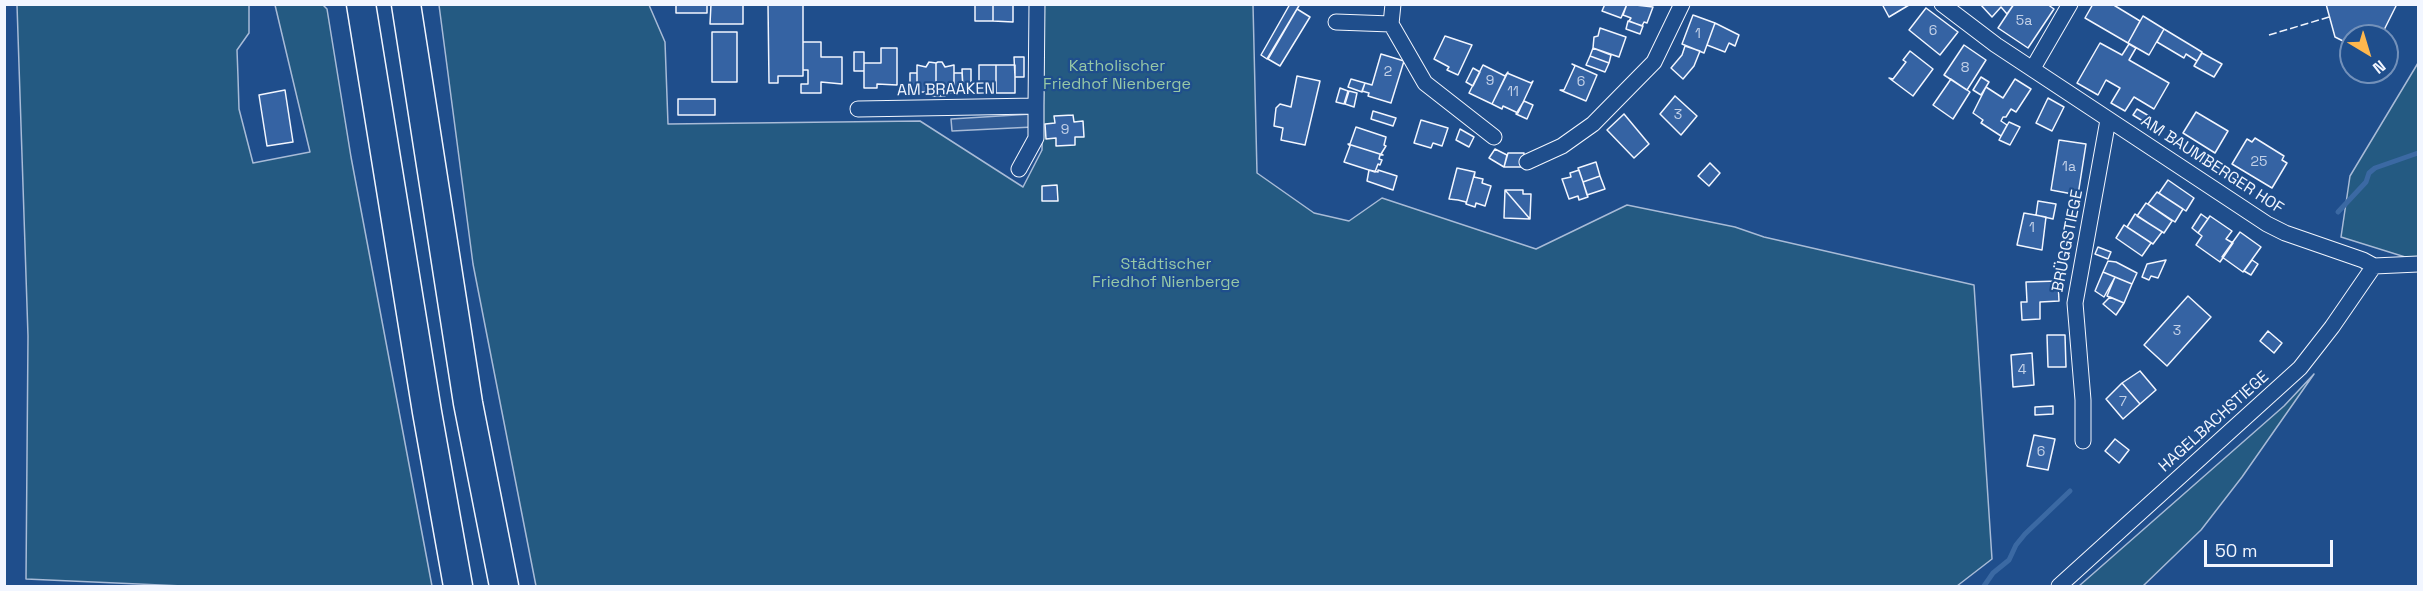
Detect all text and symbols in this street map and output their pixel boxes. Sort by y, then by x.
house number: 5a [2016,13,2032,29]
house number: 6 [1929,23,1937,39]
north arrow [2339,24,2399,84]
house number: 1 [1695,26,1701,42]
text: N [2368,55,2390,79]
park label: Katholischer Friedhof Nienberge [1043,57,1191,95]
house number: 8 [1961,60,1969,76]
house number: 2 [1384,64,1392,80]
house number: 9 [1486,73,1494,89]
house number: 6 [1577,74,1585,90]
street label: AM BRAAKEN [897,80,995,100]
house number: 11 [1507,84,1519,100]
house number: 3 [1674,107,1682,123]
street label: AM BAUMBERGER HOF [2137,112,2287,218]
house number: 9 [1061,122,1069,138]
house number: 25 [2251,154,2267,170]
house number: 1a [2062,159,2076,175]
street label: BRÜGGSTIEGE [2049,188,2087,294]
house number: 1 [2029,220,2035,236]
park label: Städtischer Friedhof Nienberge [1092,255,1240,293]
house number: 3 [2173,323,2181,339]
house number: 4 [2018,362,2026,378]
street label: HAGELBACHSTIEGE [2155,368,2273,476]
house number: 7 [2119,394,2127,410]
house number: 6 [2037,444,2045,460]
scale bar [2207,528,2336,566]
text: 50 m [2215,539,2257,562]

